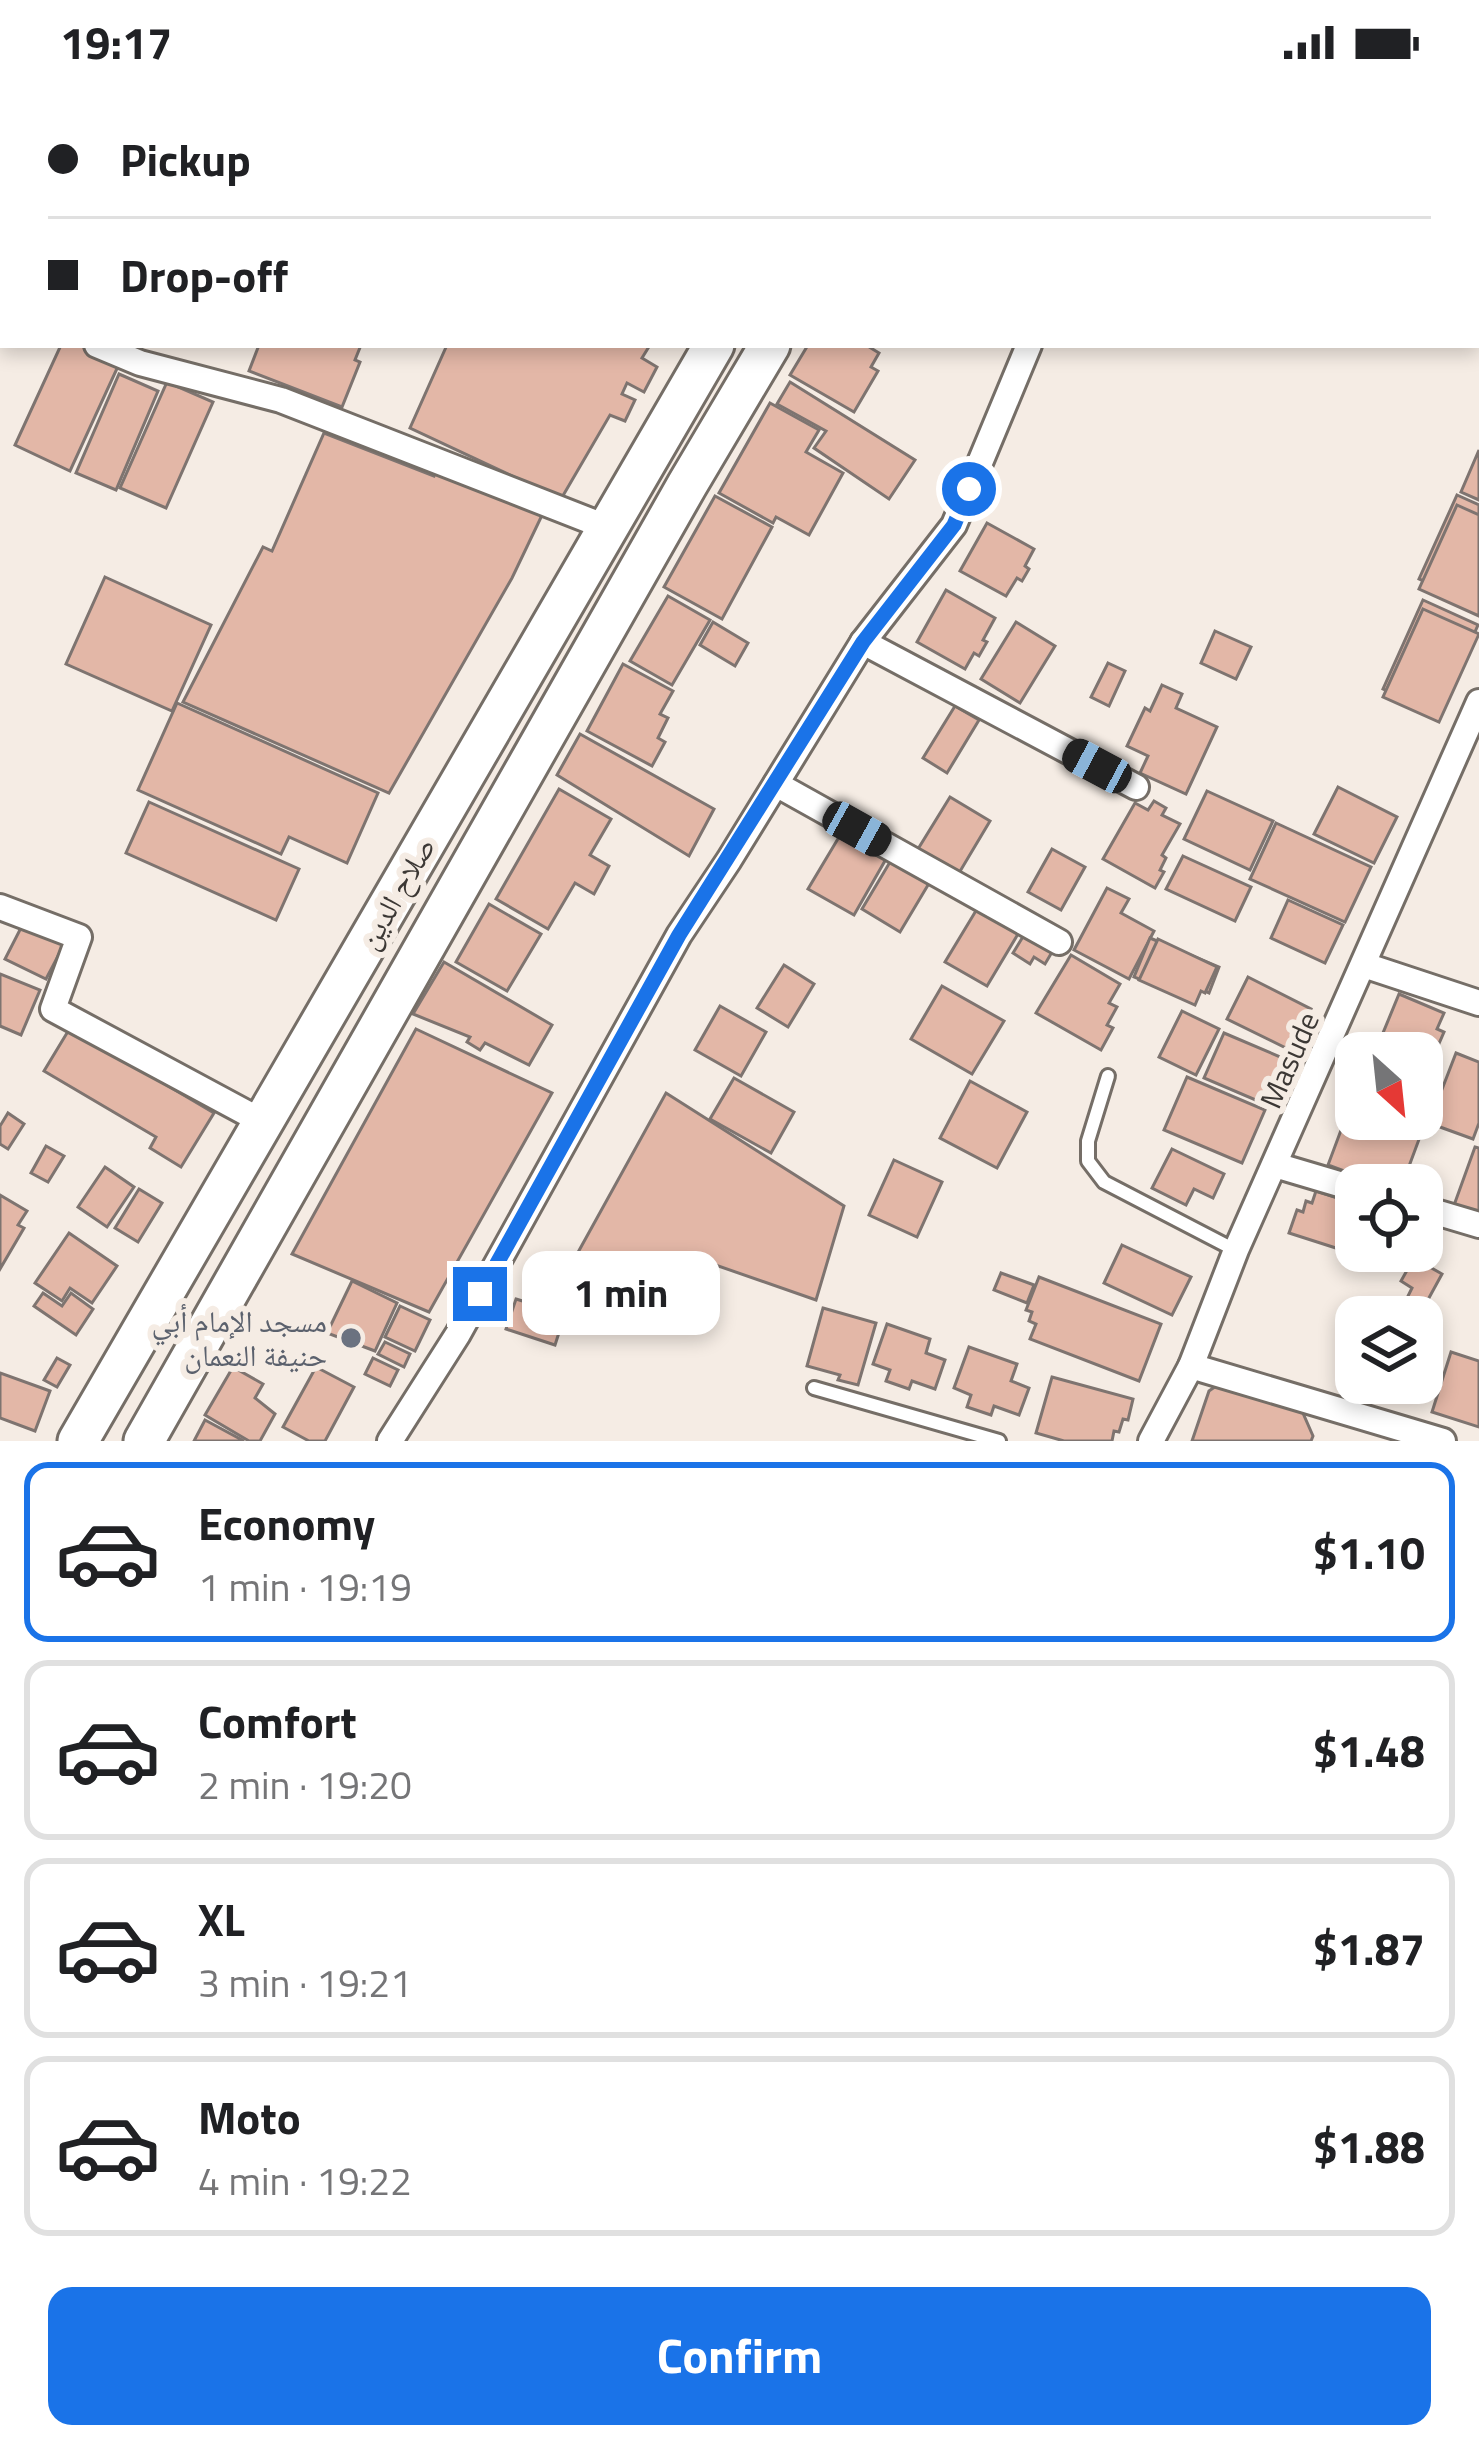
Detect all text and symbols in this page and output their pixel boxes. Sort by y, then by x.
text: 19:17 [60,8,172,76]
text: Pickup [120,125,251,193]
text: Drop-off [120,241,288,309]
route start [942,462,996,516]
car [1057,733,1137,799]
car [817,796,897,862]
street label: صلاح الدين [345,828,447,958]
street label: Masude [1247,1004,1331,1116]
north arrow [1335,1032,1443,1140]
map controls [1335,1032,1443,1404]
button: locate [1335,1164,1443,1272]
callout: 1 min [522,1252,720,1336]
text: 1 min [574,1263,668,1322]
route end [453,1267,507,1321]
button: layers [1335,1296,1443,1404]
place label: مسجد الإمام أبي حنيفة النعمان [151,1298,327,1378]
marker: مسجد الإمام أبي حنيفة النعمان [338,1325,364,1351]
text: Economy [198,1489,375,1557]
icon: car [54,1498,162,1606]
text: $1.10 [1313,1518,1425,1586]
text: 1 min · 19:19 [198,1557,412,1616]
text: Comfort [198,1687,357,1755]
icon: car [54,1696,162,1804]
text: $1.48 [1313,1716,1425,1784]
text: 2 min · 19:20 [198,1755,412,1814]
text: XL [198,1885,245,1953]
icon: car [54,1894,162,2002]
text: $1.87 [1313,1914,1425,1982]
text: 3 min · 19:21 [198,1953,412,2012]
text: Moto [198,2083,301,2151]
icon: car [54,2092,162,2200]
text: $1.88 [1313,2112,1425,2180]
text: 4 min · 19:22 [198,2151,412,2210]
button: Confirm [48,2287,1431,2425]

